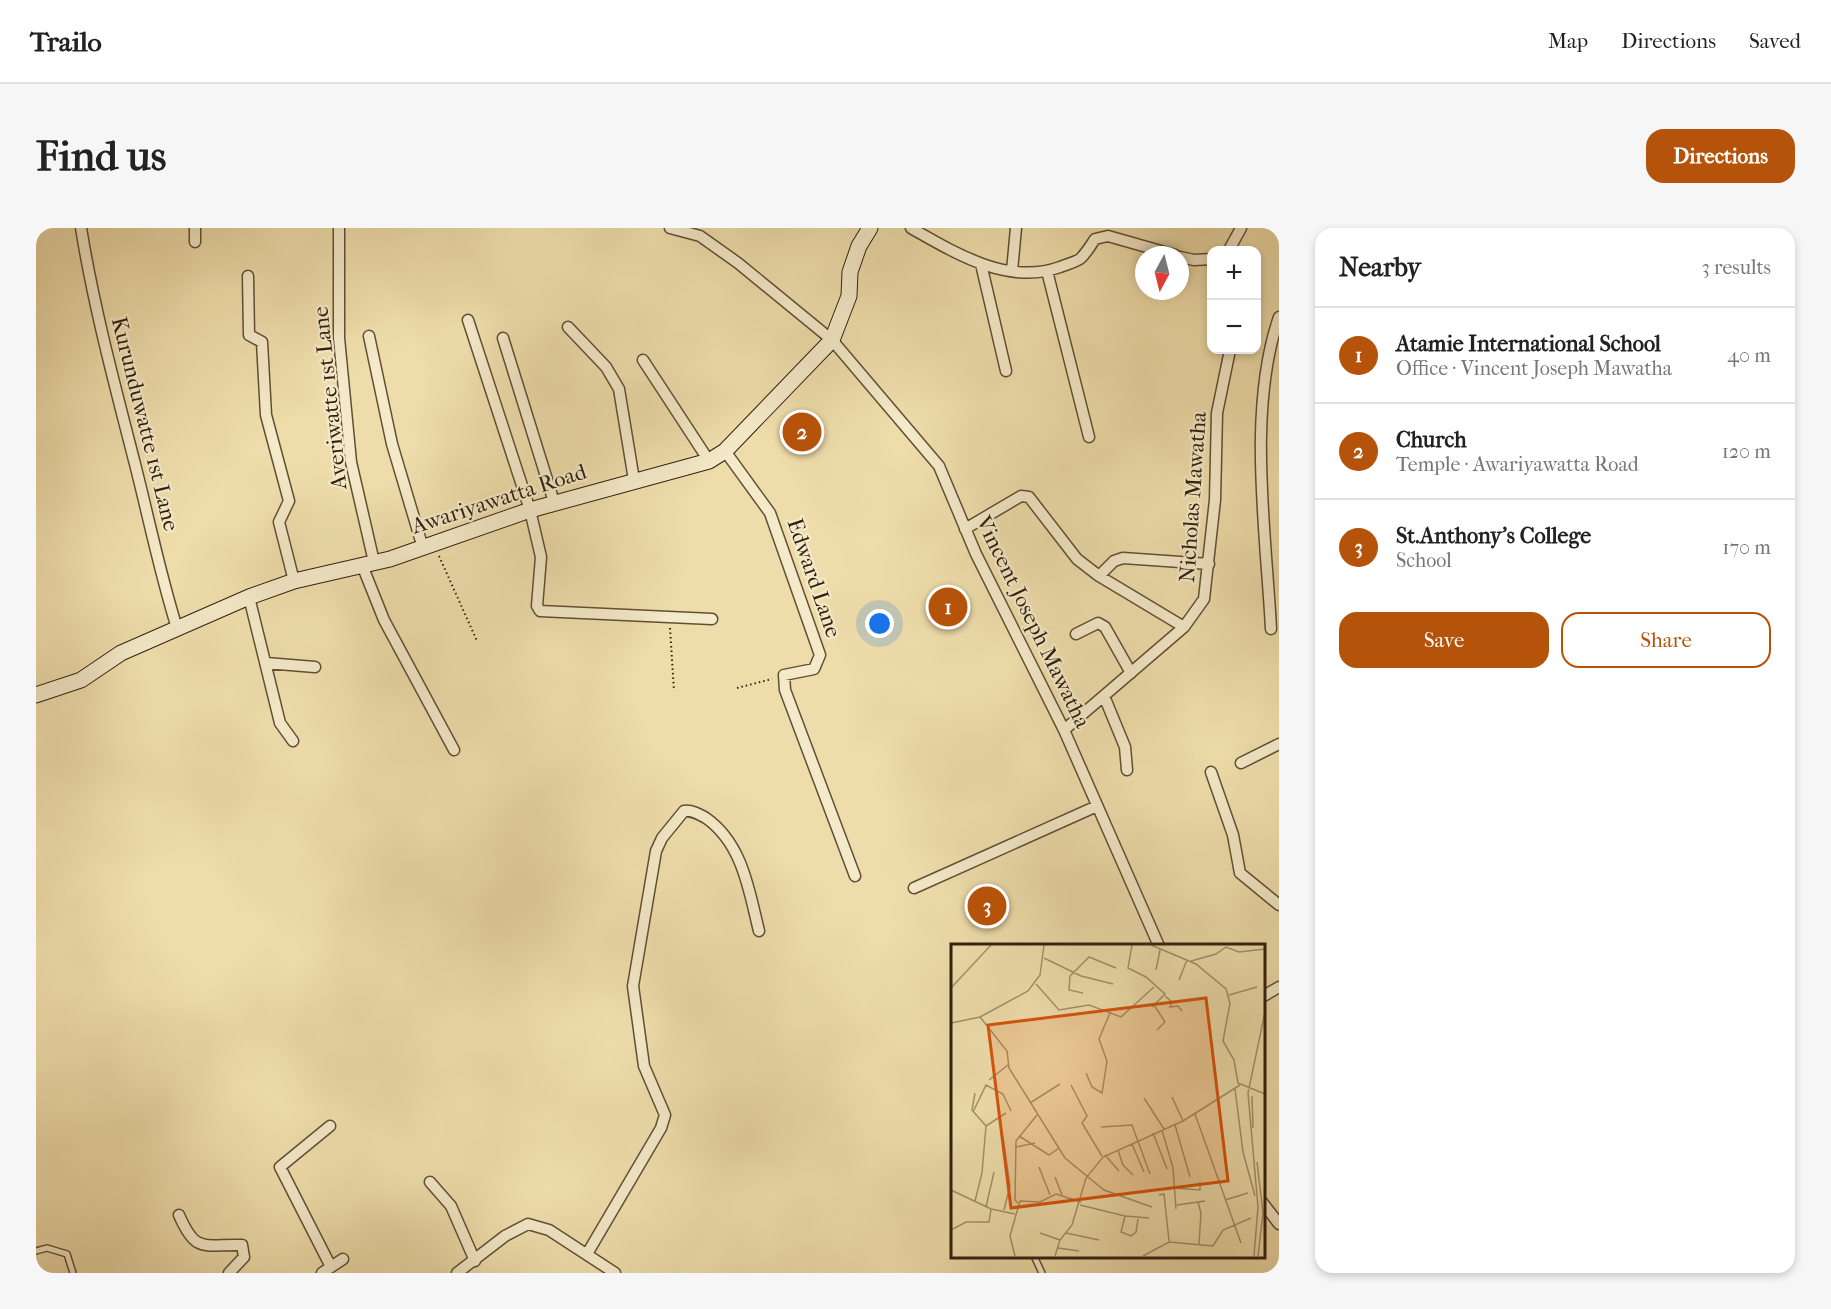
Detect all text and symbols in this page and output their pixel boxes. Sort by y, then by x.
text: Trailo [30,25,102,58]
text: Map [1548,29,1588,53]
text: Directions [1621,29,1716,53]
text: Saved [1749,29,1801,53]
button: Directions [1646,129,1795,183]
text: Find us [36,132,166,181]
north arrow [1135,246,1189,300]
map controls [1207,246,1261,354]
button: + [1207,246,1261,300]
text: Nearby [1339,252,1421,283]
text: 3 results [1702,256,1771,279]
button: − [1207,300,1261,354]
street label: Averiwatte 1st Lane [307,305,353,492]
street label: Kurunduwatte 1st Lane [106,314,184,534]
text: Atamie International School [1396,331,1661,357]
text: 1 [1355,344,1362,367]
text: 40 m [1727,344,1771,367]
text: Office · Vincent Joseph Mawatha [1396,357,1672,380]
pin: 2 [782,410,822,454]
street label: Nicholas Mawatha [1174,410,1212,583]
text: Church [1396,427,1467,453]
text: 2 [1353,440,1364,463]
text: 120 m [1722,440,1771,463]
text: Temple · Awariyawatta Road [1396,453,1639,476]
street label: Awariyawatta Road [407,458,591,540]
street label: Vincent Joseph Mawatha [970,511,1096,733]
street label: Edward Lane [781,515,847,641]
text: St.Anthony's College [1396,523,1591,549]
text: 3 [1354,536,1363,559]
text: 170 m [1722,536,1771,559]
text: School [1396,549,1452,572]
pin: 1 [928,584,968,629]
your location [865,609,894,638]
button: Save [1339,612,1549,668]
button: Share [1561,612,1771,668]
pin: 3 [968,884,1006,928]
inset map [951,944,1264,1258]

